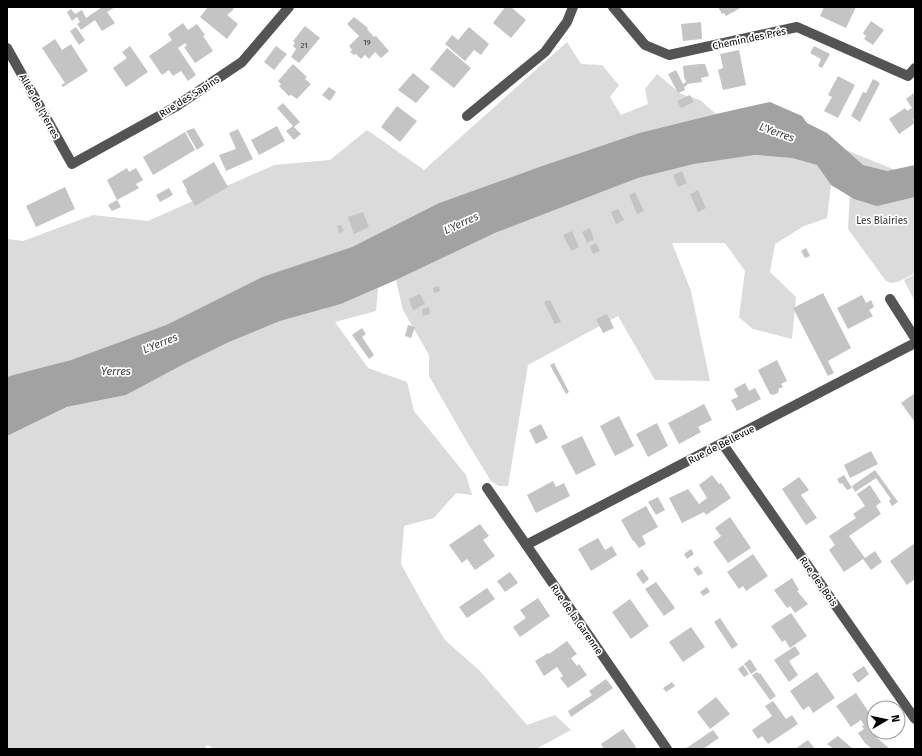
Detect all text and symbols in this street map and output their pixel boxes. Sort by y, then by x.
street label: Chemin des Prés [711,25,787,53]
house number: 19 [363,38,371,47]
house number: 21 [300,41,308,50]
street label: Allée de l'Yerres [16,72,62,141]
street label: Rue des Sapins [157,73,222,120]
water label: L'Yerres [757,120,796,145]
water label: L'Yerres [442,210,481,237]
park label: Les Blairies [856,215,908,227]
water label: L'Yerres [141,331,180,356]
water label: Yerres [101,365,131,378]
street label: Rue de Bellevue [686,423,757,467]
street label: Rue des Bois [797,554,840,609]
street label: Rue de la Garenne [547,582,605,657]
north arrow [866,700,906,740]
text: N [888,714,902,723]

